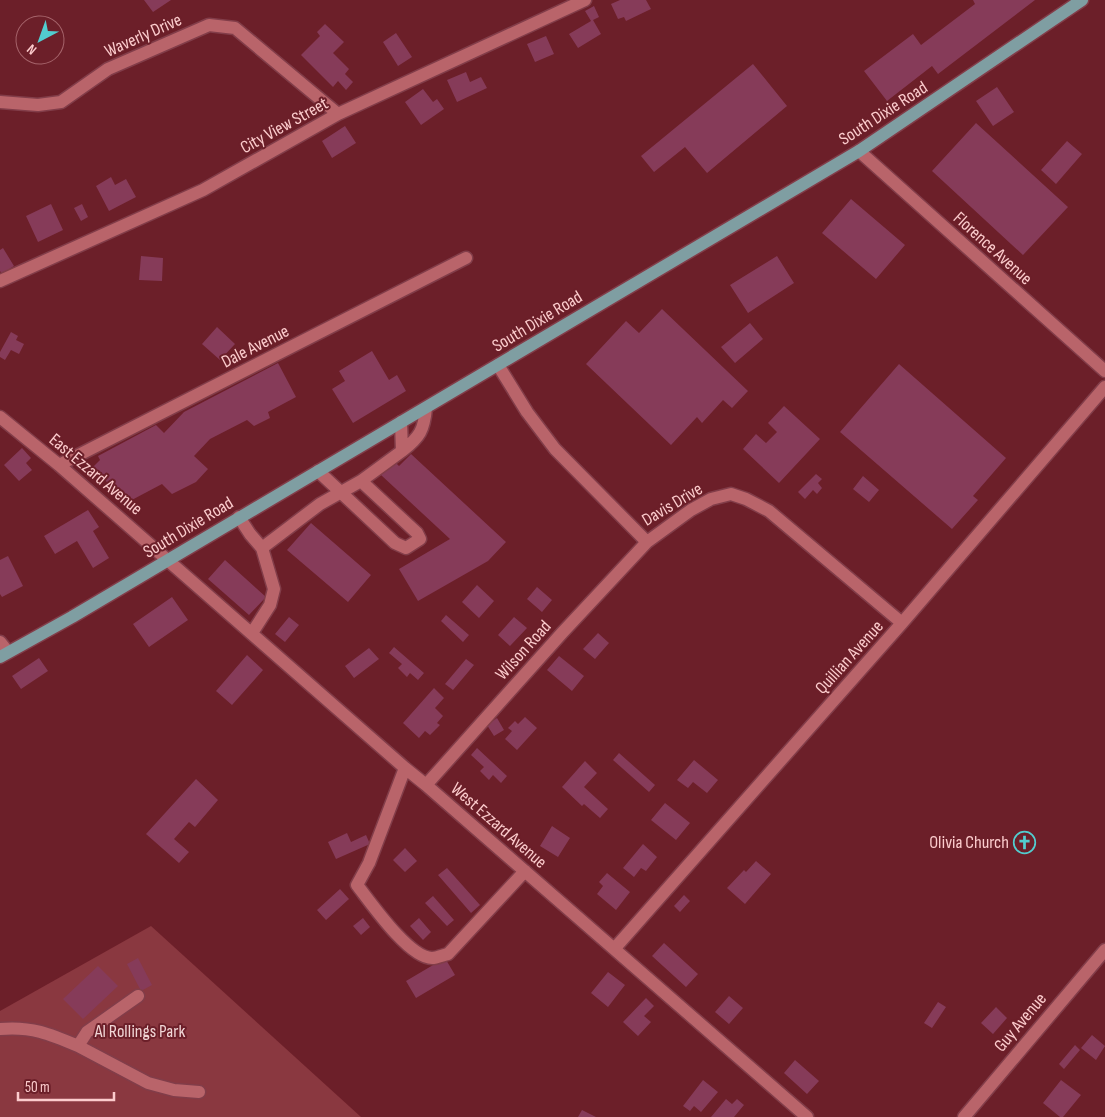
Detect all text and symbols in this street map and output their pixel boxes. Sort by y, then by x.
street label: Waverly Drive [102,9,185,62]
north arrow [15,15,65,65]
text: N [23,41,40,58]
street label: South Dixie Road [835,77,931,150]
street label: City View Street [237,92,332,158]
street label: Florence Avenue [949,208,1036,289]
street label: South Dixie Road [488,286,586,356]
street label: Dale Avenue [218,320,293,372]
street label: East Ezzard Avenue [45,429,147,520]
street label: Davis Drive [638,478,706,531]
street label: South Dixie Road [139,492,237,562]
street label: Wilson Road [491,616,556,684]
street label: Quillian Avenue [811,616,888,698]
street label: West Ezzard Avenue [447,778,551,873]
church icon: Olivia Church [1013,830,1037,854]
place label: Olivia Church [929,832,1009,853]
street label: Guy Avenue [990,989,1051,1056]
park label: Al Rollings Park [94,1021,185,1042]
scale bar [18,1070,114,1102]
text: 50 m [25,1078,50,1097]

